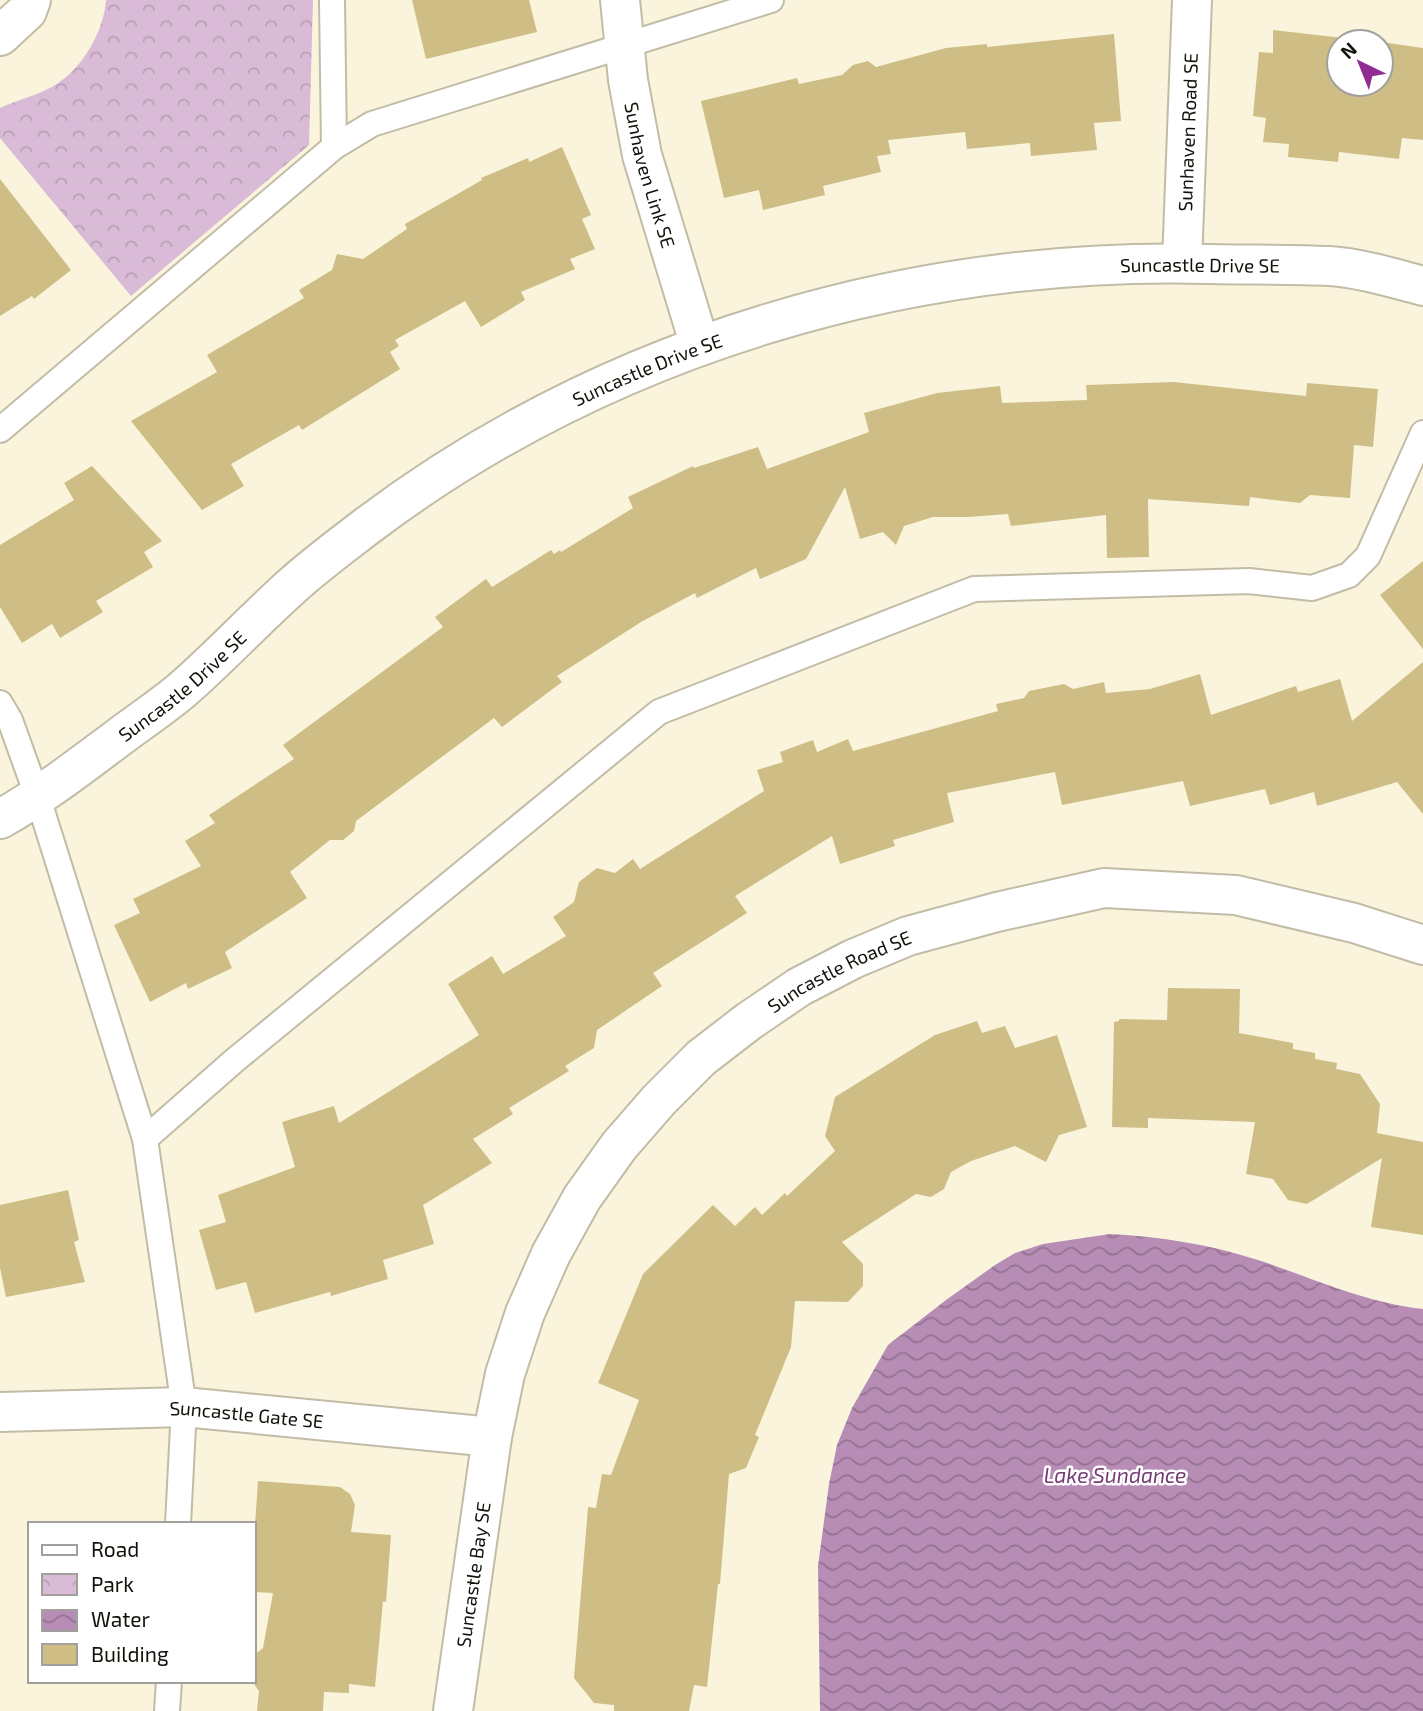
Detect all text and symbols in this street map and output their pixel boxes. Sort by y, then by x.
north arrow [1325,28,1395,98]
text: N [1335,37,1361,63]
street label: Sunhaven Road SE [1172,52,1201,212]
street label: Sunhaven Link SE [621,100,681,251]
street label: Suncastle Drive SE [1120,252,1280,276]
street label: Suncastle Drive SE [568,328,725,410]
street label: Suncastle Drive SE [113,625,250,746]
street label: Suncastle Road SE [762,925,914,1017]
street label: Suncastle Gate SE [169,1395,325,1432]
water label: Lake Sundance [1044,1462,1186,1487]
street label: Suncastle Bay SE [451,1500,494,1649]
legend [28,1522,256,1683]
text: Road [91,1536,139,1561]
text: Park [91,1571,134,1596]
text: Water [91,1606,150,1631]
text: Building [91,1641,169,1666]

